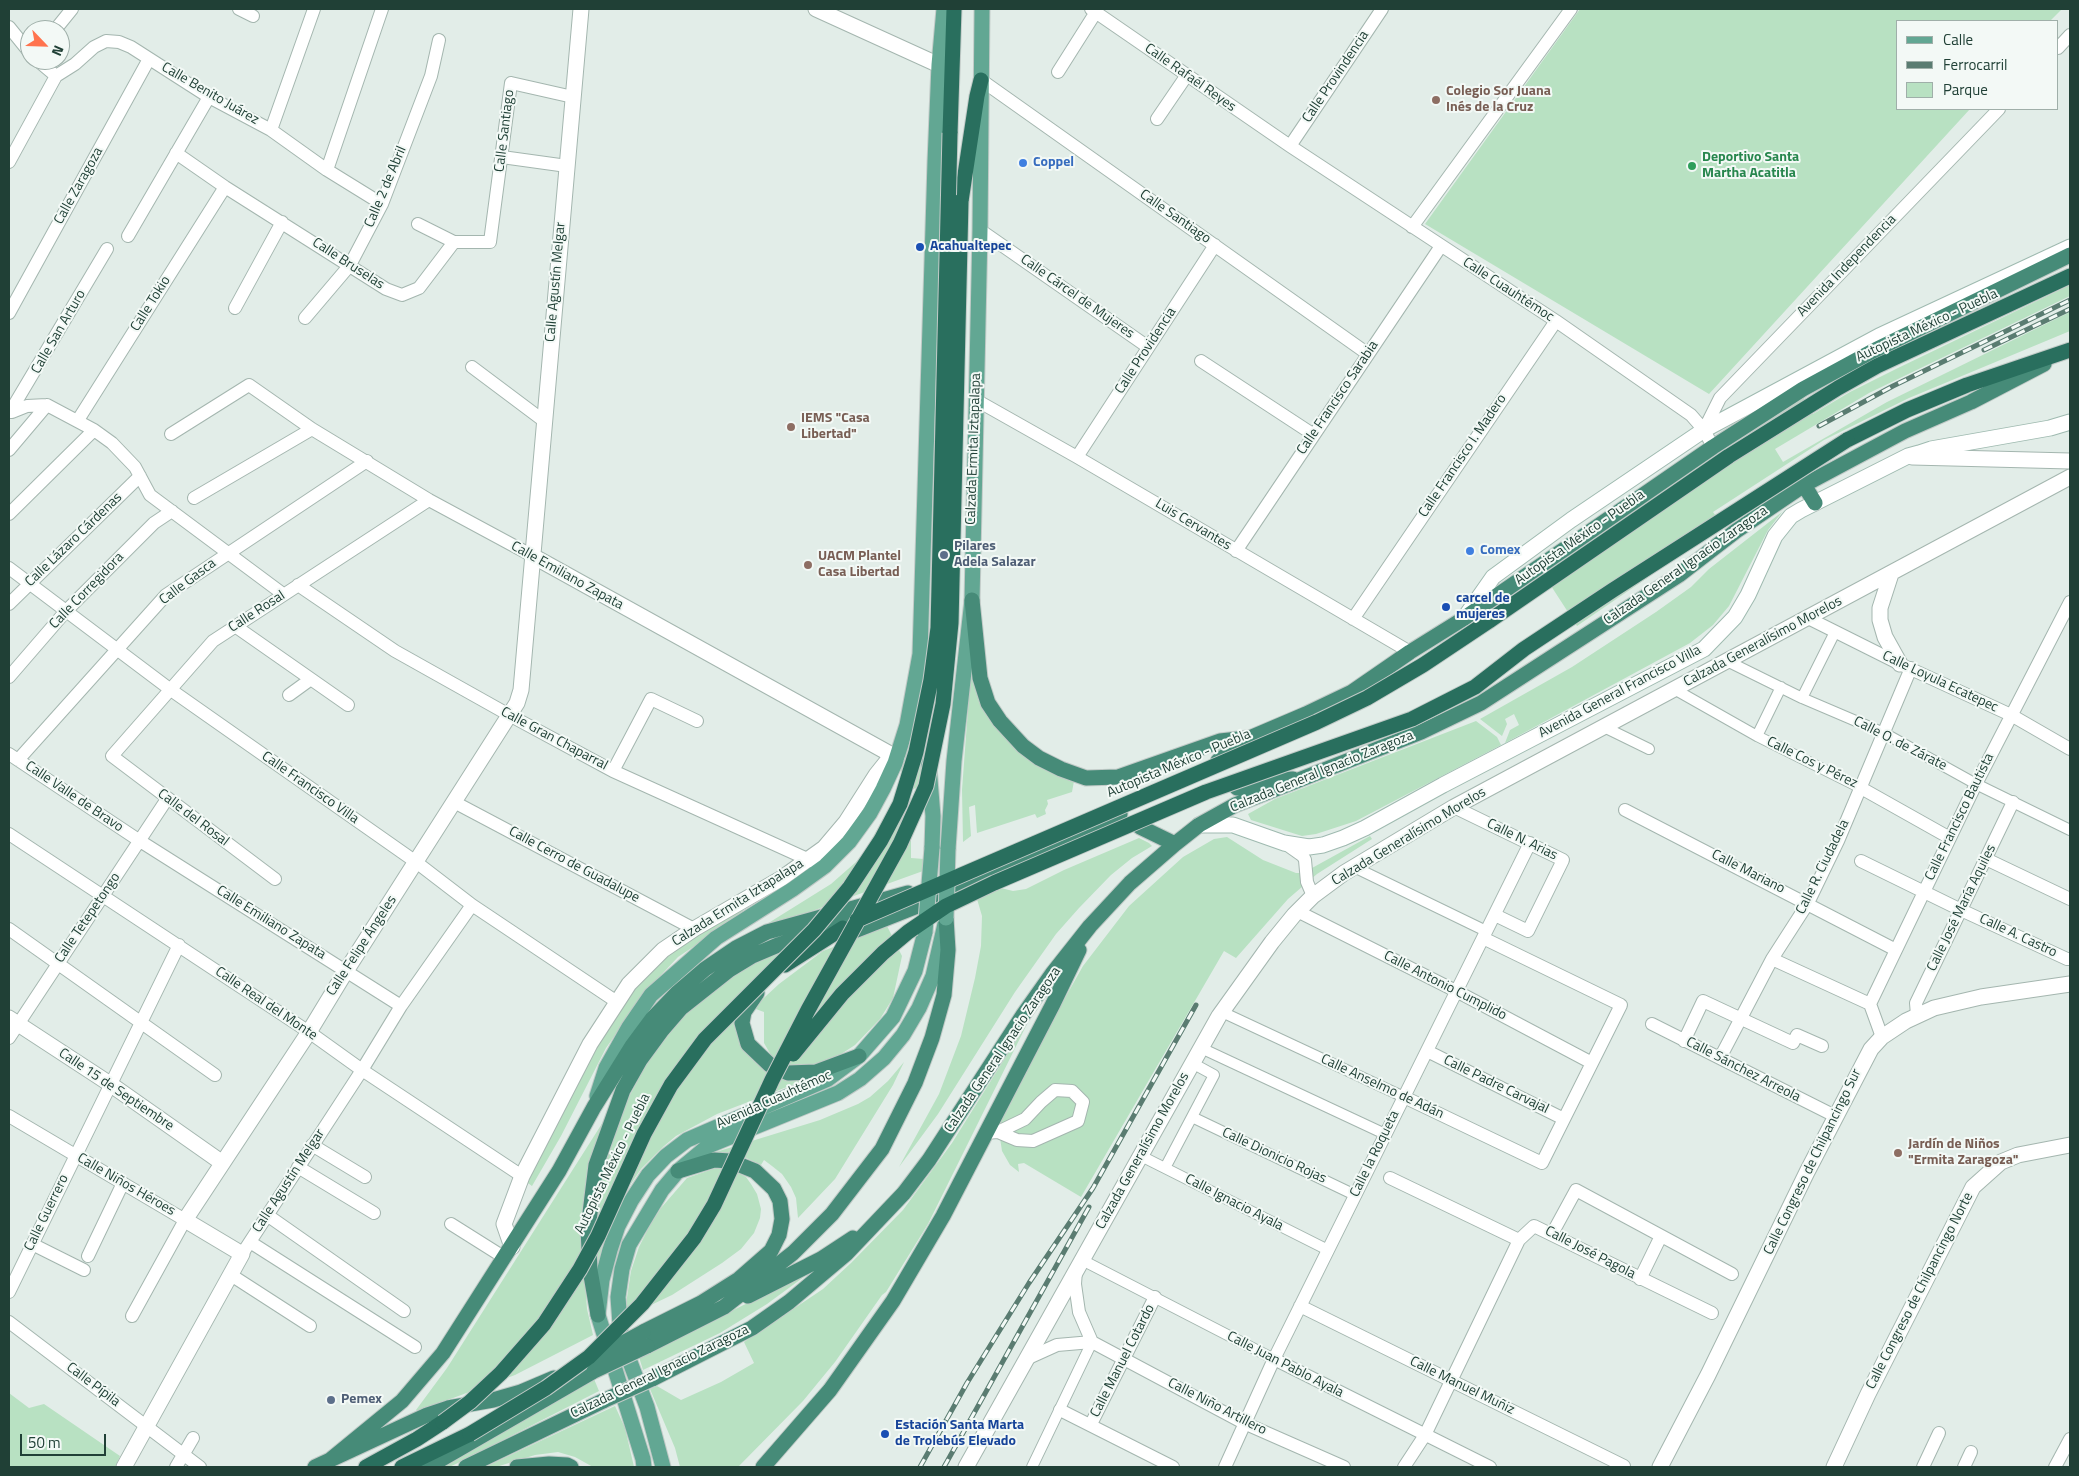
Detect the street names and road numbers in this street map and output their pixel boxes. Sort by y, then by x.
street label: Calle Provindencia [1299,28,1373,126]
street label: Calle Rafaél Reyes [1141,40,1239,116]
street label: Calle Benito Juárez [158,59,262,129]
street label: Calle Santiago [492,89,518,173]
street label: Calle 2 de Abril [361,144,411,230]
street label: Calle Zaragoza [51,145,107,227]
street label: Calle Santiago [1136,186,1214,248]
street label: Avenida Independencia [1794,211,1900,321]
street label: Calle Agustín Melgar [542,221,570,343]
street label: Calle Bruselas [309,234,387,294]
street label: Calle Cárcel de Mujeres [1017,251,1137,343]
street label: Calle Cuauhtémoc [1459,254,1557,326]
street label: Calle Tokio [127,273,175,335]
street label: Autopista México - Puebla [1854,286,2000,366]
street label: Calle San Arturo [28,287,90,377]
street label: Calle Providencia [1112,305,1180,397]
street label: Calle Francisco Sarabia [1294,338,1382,458]
street label: Calzada Ermita Iztapalapa [963,373,985,525]
street label: Calle Francisco I. Madero [1416,391,1510,521]
street label: Autopista México - Puebla [1512,487,1648,589]
street label: Calle Lázaro Cárdenas [22,489,126,591]
street label: Luis Cervantes [1152,496,1234,554]
street label: Calzada General Ignacio Zaragoza [1601,503,1771,629]
street label: Calle Emiliano Zapata [508,538,626,614]
street label: Calle Corregidora [46,549,128,633]
street label: Calle Gasca [156,555,220,609]
street label: Calle Rosal [226,588,288,636]
street label: Calzada Generalísimo Morelos [1681,593,1845,691]
street label: Avenida General Francisco Villa [1536,642,1704,742]
street label: Calle Loyula Ecatepec [1879,648,2001,716]
street label: Calle Gran Chaparral [498,704,610,774]
street label: Calle O. de Zárate [1851,713,1949,775]
street label: Autopista México - Puebla [1105,726,1253,802]
street label: Calzada General Ignacio Zaragoza [1228,727,1416,817]
street label: Calle Cos y Pérez [1764,734,1860,792]
street label: Calle Francisco Villa [258,748,362,828]
street label: Calle Francisco Bautista [1922,751,1998,883]
street label: Calle Valle de Bravo [22,758,126,836]
street label: Calzada Generalísimo Morelos [1329,784,1489,890]
street label: Calle del Rosal [154,786,232,850]
street label: Calle N. Arias [1484,816,1560,864]
street label: Calle R. Ciudadela [1793,817,1853,917]
street label: Calle Cerro de Guadalupe [506,823,642,907]
street label: Calle José María Aquiles [1924,842,2000,974]
street label: Calle Mariano [1709,846,1787,898]
street label: Calzada Ermita Iztapalapa [669,856,807,950]
street label: Calle Tetepetongo [52,870,124,966]
street label: Calle Emiliano Zapata [213,883,329,963]
street label: Calle Felipe Ángeles [323,893,401,999]
street label: Calle A. Castro [1976,911,2060,961]
street label: Calle Antonio Cumplido [1381,948,1509,1024]
street label: Calle Real del Monte [212,964,320,1044]
street label: Calzada General Ignacio Zaragoza [941,964,1065,1136]
street label: Calle Sánchez Arreola [1683,1034,1803,1106]
street label: Calle 15 de Septiembre [55,1045,177,1135]
street label: Calle Anselmo de Adán [1318,1051,1446,1123]
street label: Calle Padre Carvajal [1441,1052,1551,1118]
street label: Calle Congreso de Chilpancingo Sur [1761,1066,1865,1258]
street label: Avenida Cuauhtémoc [714,1067,834,1133]
street label: Calzada Generalísimo Morelos [1093,1070,1193,1232]
street label: Autopista México - Puebla [572,1091,654,1237]
street label: Calle la Roqueta [1347,1108,1403,1200]
street label: Calle Dionicio Rojas [1219,1124,1329,1188]
street label: Calle Agustín Melgar [249,1126,329,1236]
street label: Calle Niños Héroes [74,1150,178,1220]
street label: Calle Ignacio Ayala [1182,1171,1286,1235]
street label: Calle Guerrero [21,1172,73,1254]
street label: Calle Congreso de Chilpancingo Norte [1863,1190,1977,1392]
street label: Calle José Pagola [1542,1223,1638,1283]
street label: Calle Manuel Cotardo [1087,1302,1159,1420]
street label: Calzada General Ignacio Zaragoza [568,1321,752,1423]
street label: Calle Juan Pablo Ayala [1224,1328,1346,1402]
street label: Calle Manuel Muñiz [1407,1353,1517,1419]
street label: Calle Pípila [63,1359,123,1411]
street label: Calle Niño Artillero [1165,1375,1269,1439]

